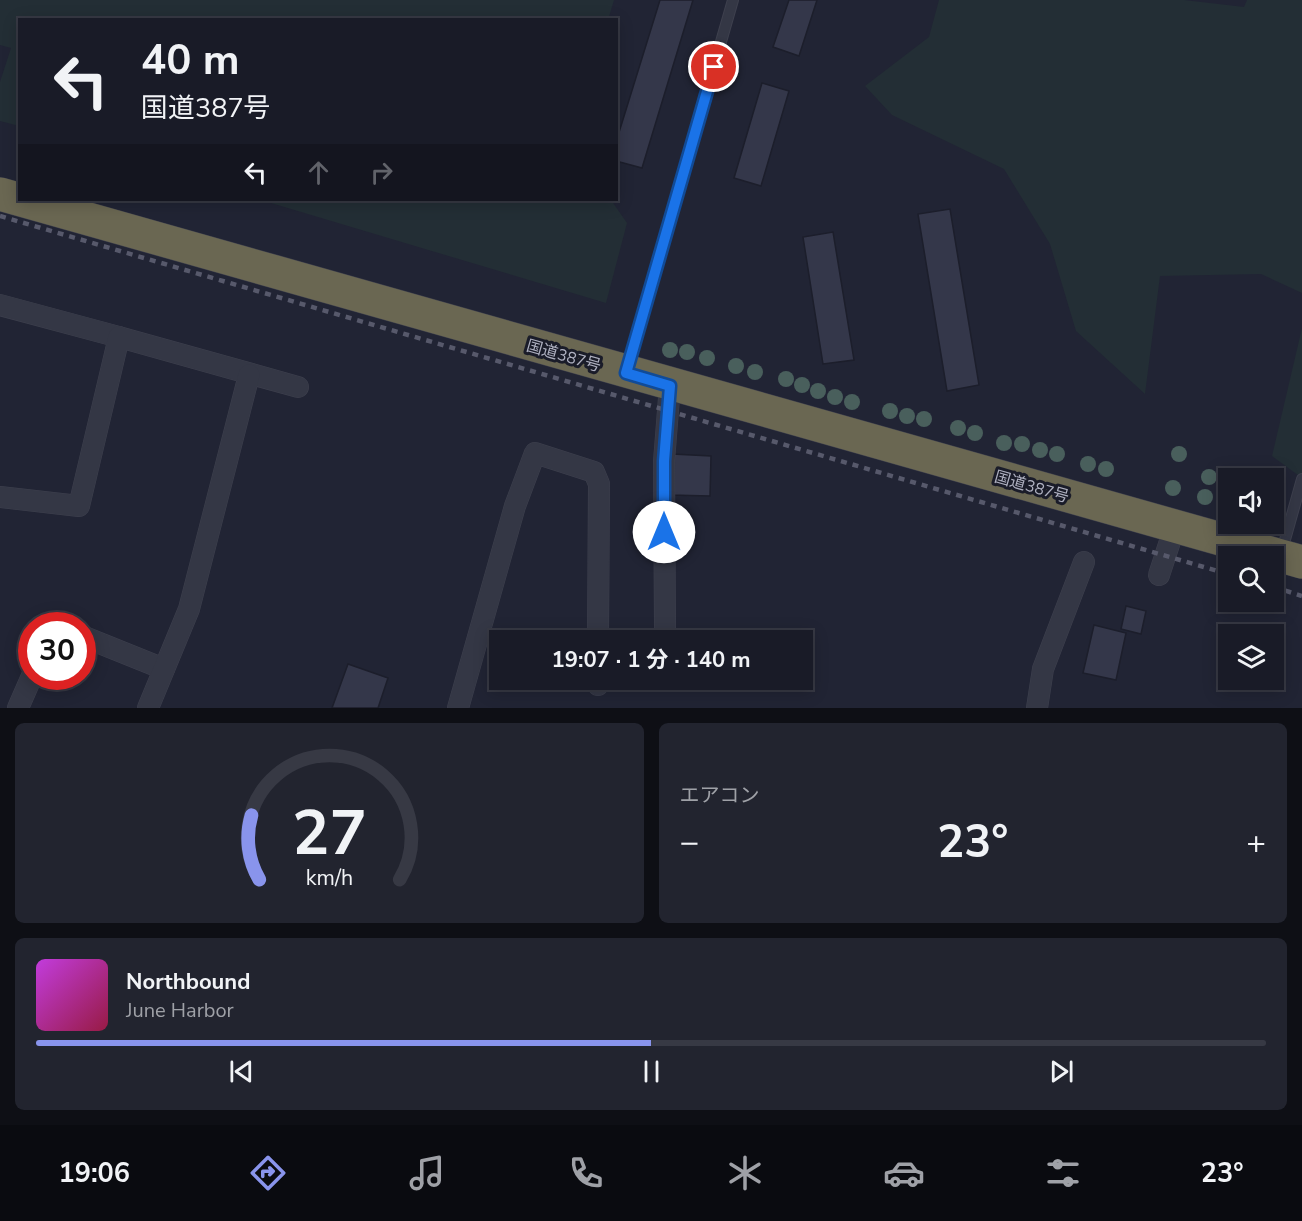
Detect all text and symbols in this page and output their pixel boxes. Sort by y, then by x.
text: 40 m [141,32,240,89]
pin [688,41,739,92]
icon: left [42,42,120,120]
icon: arrive [697,50,730,83]
text: 国道387号 [141,90,271,127]
icon: left [239,156,272,189]
icon: ahead [302,156,335,189]
icon: right [365,156,398,189]
street label: 国道387号 [524,335,604,377]
street label: 国道387号 [992,466,1072,508]
map controls [1218,468,1284,690]
button: sound [1218,468,1284,534]
position arrow [632,500,696,564]
button: search [1218,546,1284,612]
speed limit sign: 30 [18,612,96,690]
button: layers [1218,624,1284,690]
text: 19:07 · 1 分 · 140 m [552,645,750,675]
text: エアコン [680,782,760,809]
text: 27 [292,791,367,876]
text: 23° [937,812,1008,873]
text: − [680,820,699,865]
text: + [1246,820,1266,865]
text: km/h [306,863,353,893]
text: Northbound [126,967,250,997]
text: June Harbor [126,997,234,1024]
icon: previous [225,1055,258,1088]
icon: pause [635,1055,668,1088]
icon: next [1045,1055,1078,1088]
icon: directions [247,1152,289,1194]
icon: music [406,1152,448,1194]
icon: phone [565,1152,607,1194]
icon: climate [724,1152,766,1194]
icon: car [883,1152,925,1194]
icon: filters [1042,1152,1084,1194]
text: 19:06 [58,1155,130,1192]
text: 23° [1201,1155,1243,1192]

